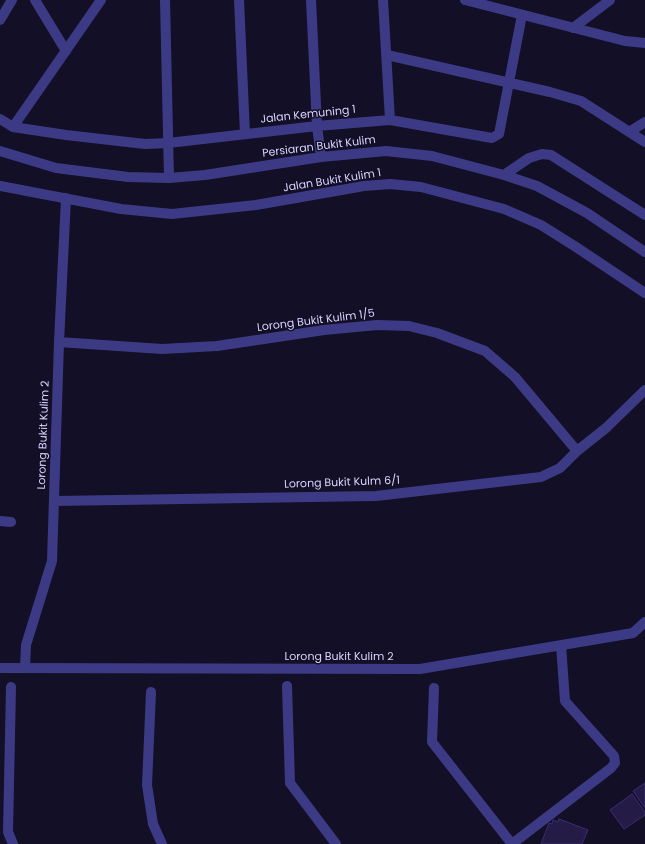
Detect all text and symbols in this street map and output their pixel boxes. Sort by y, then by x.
street label: Jalan Kemuning 1 [260,103,356,127]
street label: Persiaran Bukit Kulim [262,133,376,161]
street label: Jalan Bukit Kulim 1 [282,167,382,195]
street label: Lorong Bukit Kulim 1/5 [256,307,376,335]
street label: Lorong Bukit Kulim 2 [36,380,52,490]
street label: Lorong Bukit Kulm 6/1 [284,474,400,492]
street label: Lorong Bukit Kulim 2 [284,650,394,664]

